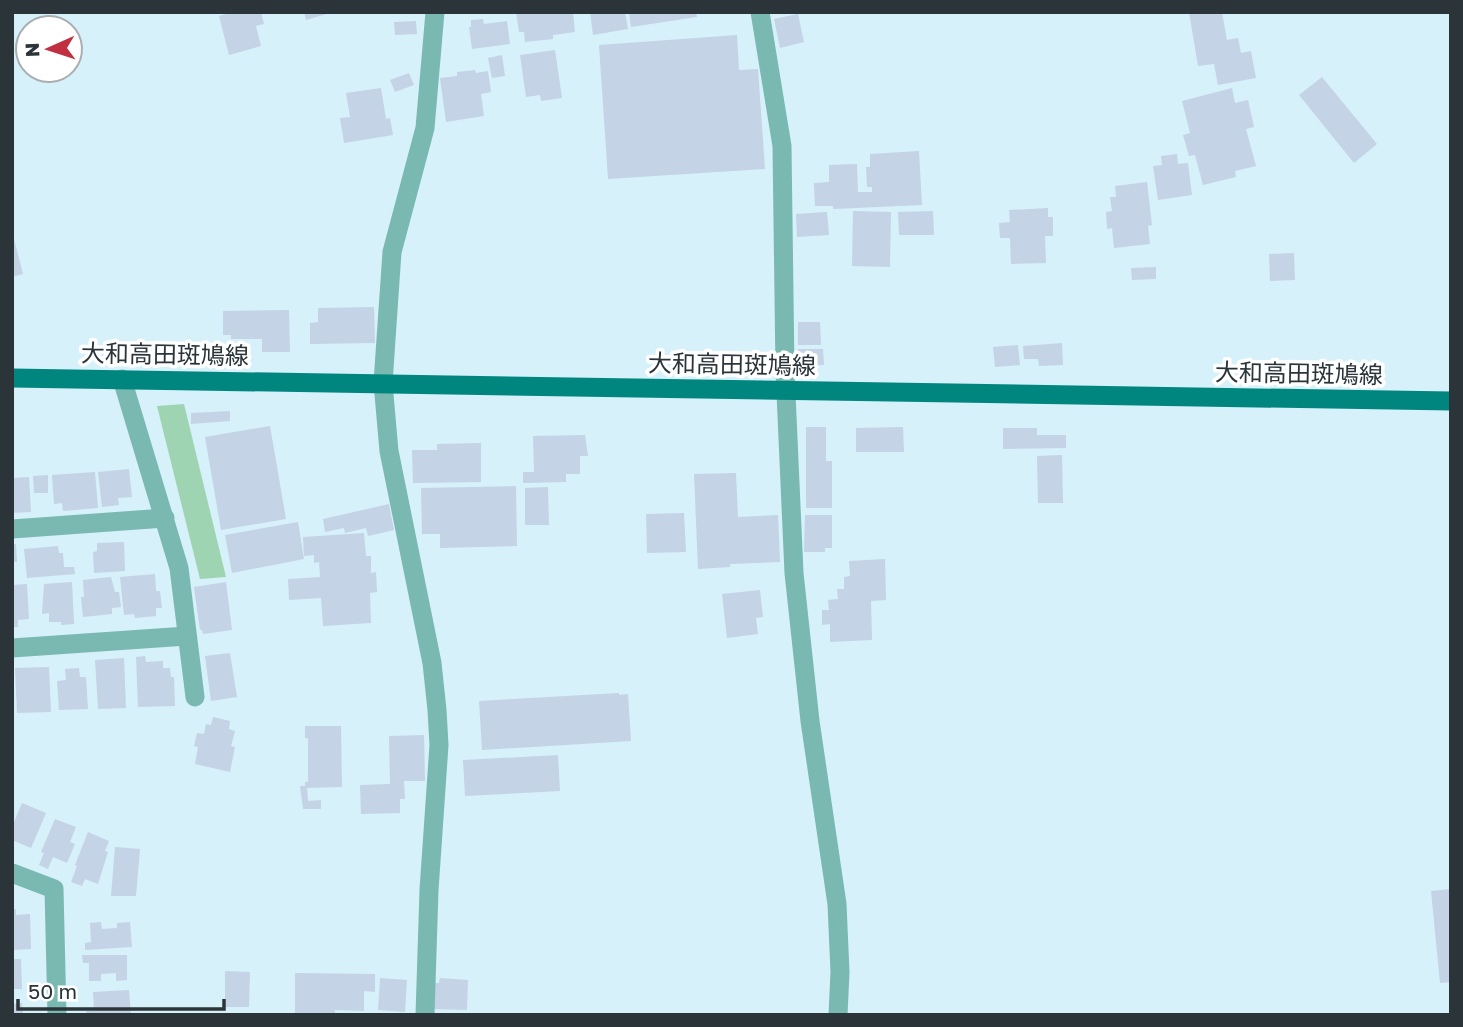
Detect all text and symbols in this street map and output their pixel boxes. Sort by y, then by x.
north arrow [14,14,84,84]
text: N [20,42,43,58]
street label: 大和高田斑鳩線 [81,338,249,369]
street label: 大和高田斑鳩線 [648,348,816,379]
street label: 大和高田斑鳩線 [1215,357,1383,388]
scale bar [18,968,224,1012]
text: 50 m [28,978,77,1004]

